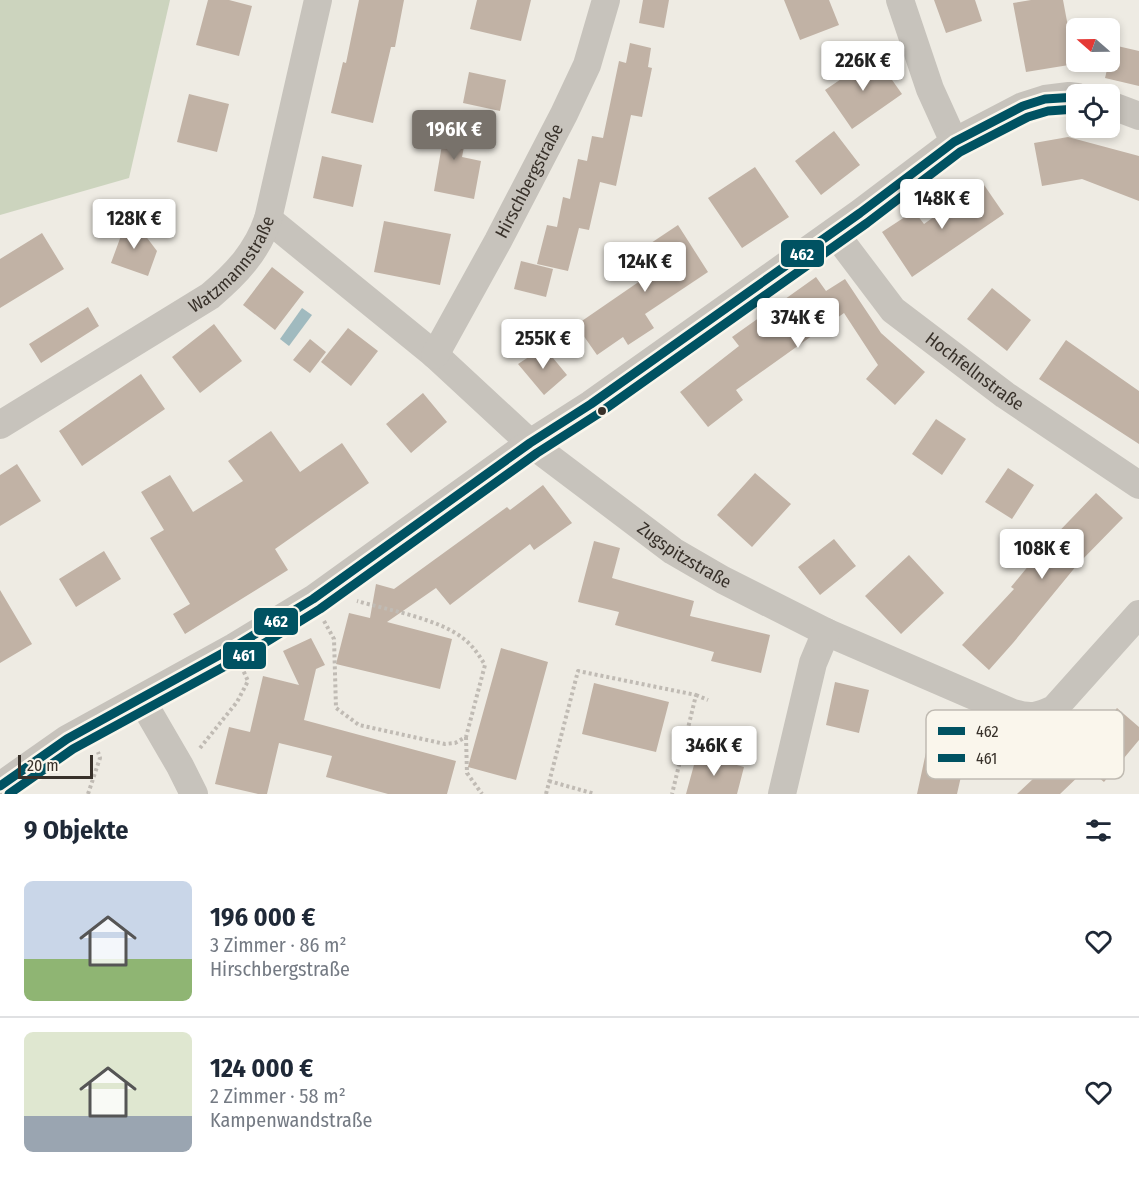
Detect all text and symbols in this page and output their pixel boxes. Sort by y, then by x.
north arrow [1066,18,1120,72]
map controls [1066,18,1120,138]
pin: 226K € [814,41,912,92]
text: 226K € [835,48,891,72]
button: locate [1066,84,1120,138]
pin: 196K € [405,110,503,161]
text: 196K € [426,117,482,141]
street label: Hirschbergstraße [490,120,568,242]
pin: 148K € [893,179,991,230]
text: 148K € [914,186,970,210]
pin: 128K € [85,199,183,250]
text: 128K € [107,206,161,230]
street label: Watzmannstraße [185,213,279,317]
line badge: 462 [780,239,825,268]
pin: 124K € [596,242,694,293]
text: 462 [790,245,815,264]
text: 124K € [618,249,672,273]
pin: 374K € [749,298,847,349]
text: 374K € [771,305,825,329]
pin: 255K € [494,319,592,370]
text: 255K € [515,326,571,350]
street label: Hochfellnstraße [921,327,1028,416]
unlabelled marker [596,405,608,417]
street label: Zugspitzstraße [633,517,735,593]
pin: 108K € [993,529,1091,580]
text: 108K € [1014,536,1070,560]
line badge: 462 [253,607,299,636]
text: 462 [264,612,289,631]
line badge: 461 [222,641,267,670]
text: 461 [233,646,255,665]
legend [926,710,1124,779]
text: 462 [976,722,999,741]
pin: 346K € [665,726,763,777]
text: 346K € [686,733,742,757]
text: 461 [976,749,997,768]
scale bar [18,752,93,780]
text: 20 m [27,756,58,775]
icon: filters [1082,814,1115,847]
text: 9 Objekte [24,815,128,846]
text: 196 000 € [210,902,315,933]
icon: home [72,905,144,977]
icon: heart [1082,925,1115,958]
text: 3 Zimmer · 86 m² [210,933,347,957]
text: Hirschbergstraße [210,957,350,981]
text: 124 000 € [210,1053,313,1084]
icon: home [72,1056,144,1128]
icon: heart [1082,1076,1115,1109]
text: 2 Zimmer · 58 m² [210,1084,346,1108]
text: Kampenwandstraße [210,1108,372,1132]

